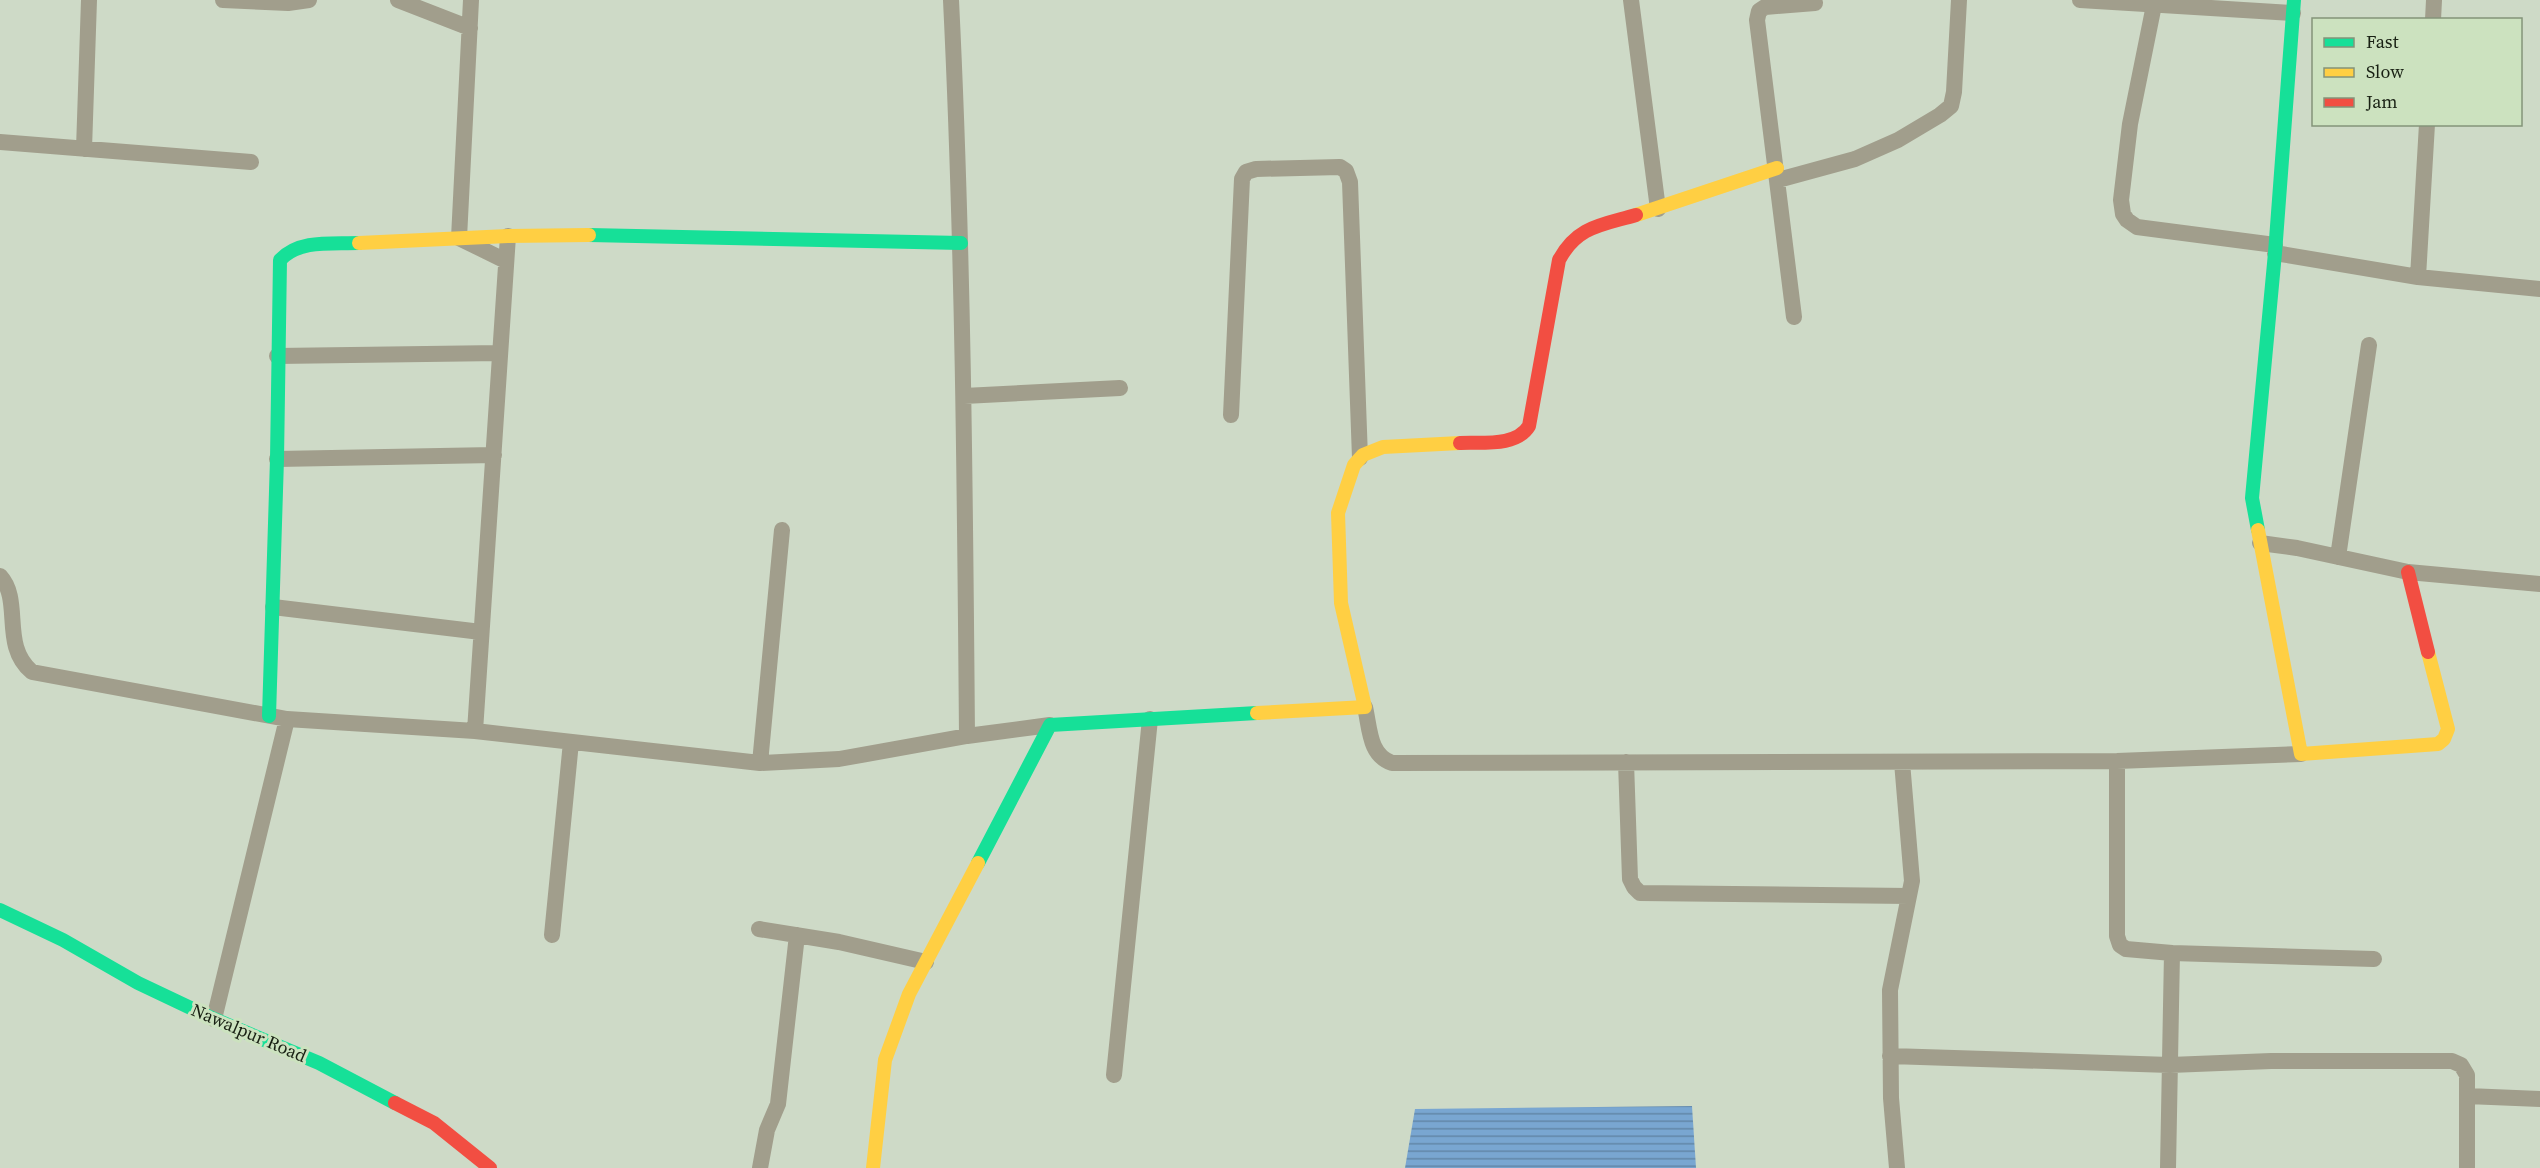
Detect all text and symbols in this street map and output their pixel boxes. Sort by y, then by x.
legend [2312,18,2522,126]
text: Fast [2366,29,2399,54]
text: Slow [2366,59,2404,84]
text: Jam [2365,89,2398,114]
street label: Nawalpur Road [188,997,311,1068]

